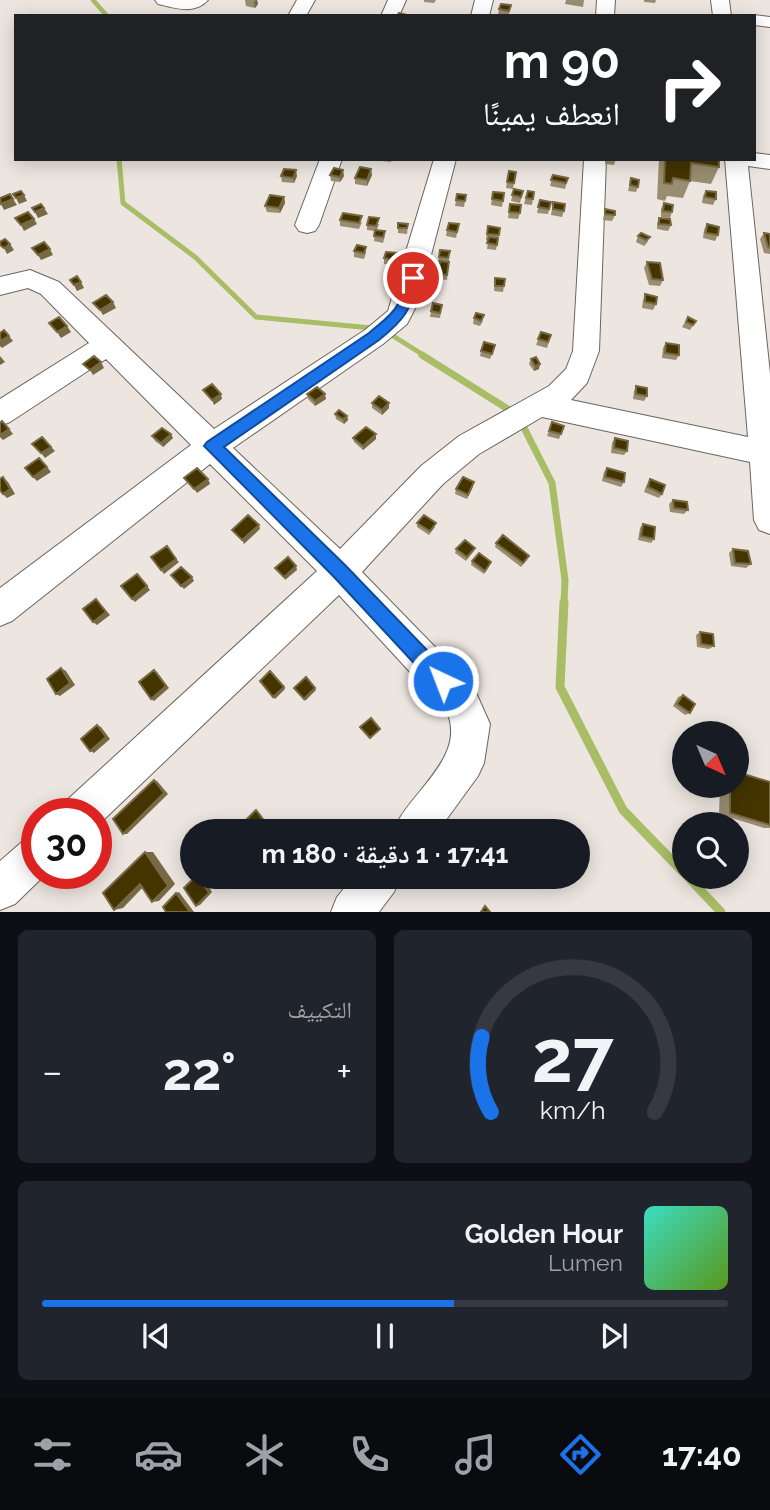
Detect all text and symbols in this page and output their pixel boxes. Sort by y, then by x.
text: 90 m [504,32,620,89]
icon: right [644,42,735,133]
text: انعطف يمينًا [483,95,620,132]
pin [383,248,443,308]
icon: arrive [394,259,432,297]
position arrow [406,644,480,718]
north arrow [672,721,749,798]
map controls [672,721,749,889]
speed limit sign: 30 [21,798,112,889]
button: search [672,812,749,889]
text: 17:41 · 1 دقيقة · 180 m [262,839,508,869]
text: التكييف [287,996,352,1023]
text: 27 [532,1015,614,1100]
text: 22° [163,1041,236,1102]
text: − [42,1049,62,1094]
text: + [336,1049,352,1094]
text: km/h [540,1095,606,1125]
text: Golden Hour [465,1219,623,1249]
text: Lumen [548,1249,623,1276]
icon: previous [137,1317,175,1355]
icon: pause [366,1317,404,1355]
icon: next [595,1317,633,1355]
icon: filters [28,1430,77,1479]
icon: car [134,1430,183,1479]
icon: climate [240,1430,289,1479]
icon: phone [345,1430,394,1479]
icon: music [451,1430,500,1479]
icon: directions [556,1430,605,1479]
text: 17:40 [662,1436,742,1473]

